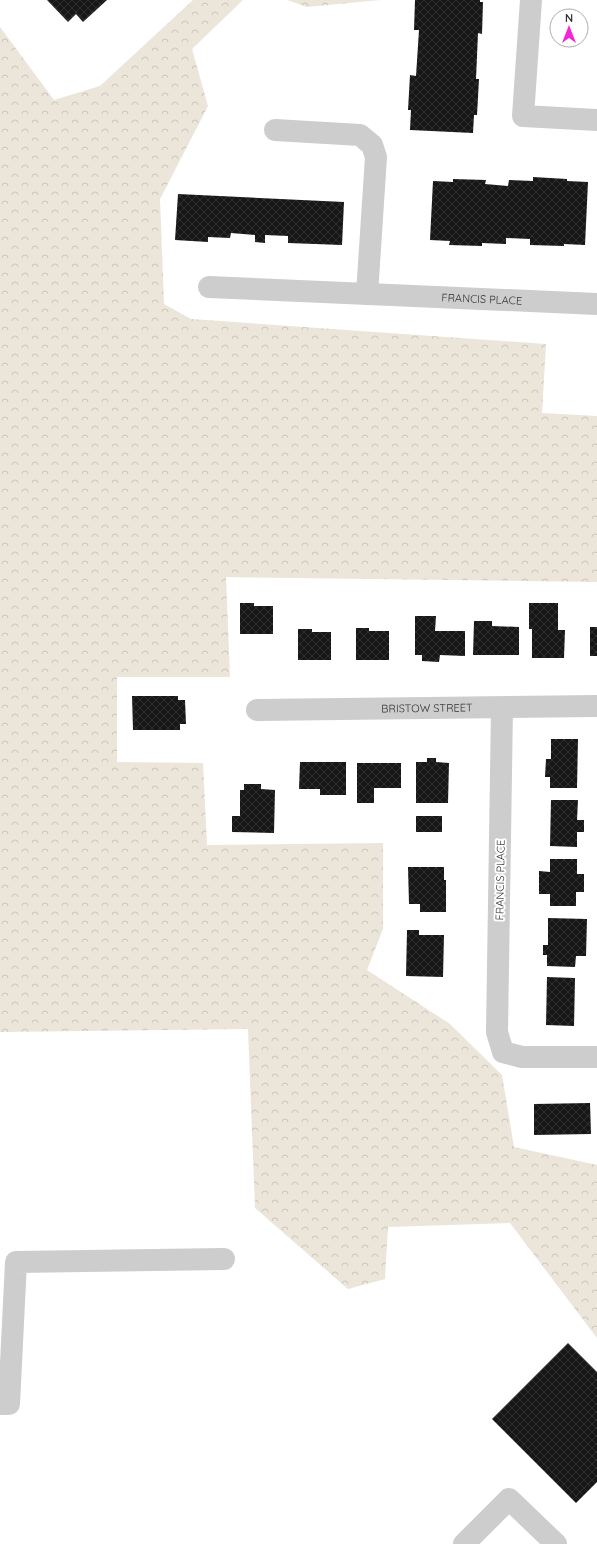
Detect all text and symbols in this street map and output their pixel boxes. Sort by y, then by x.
north arrow [549,8,589,48]
text: N [565,11,573,25]
street label: FRANCIS PLACE [441,290,522,308]
street label: BRISTOW STREET [381,700,473,716]
street label: FRANCIS PLACE [492,840,508,920]

